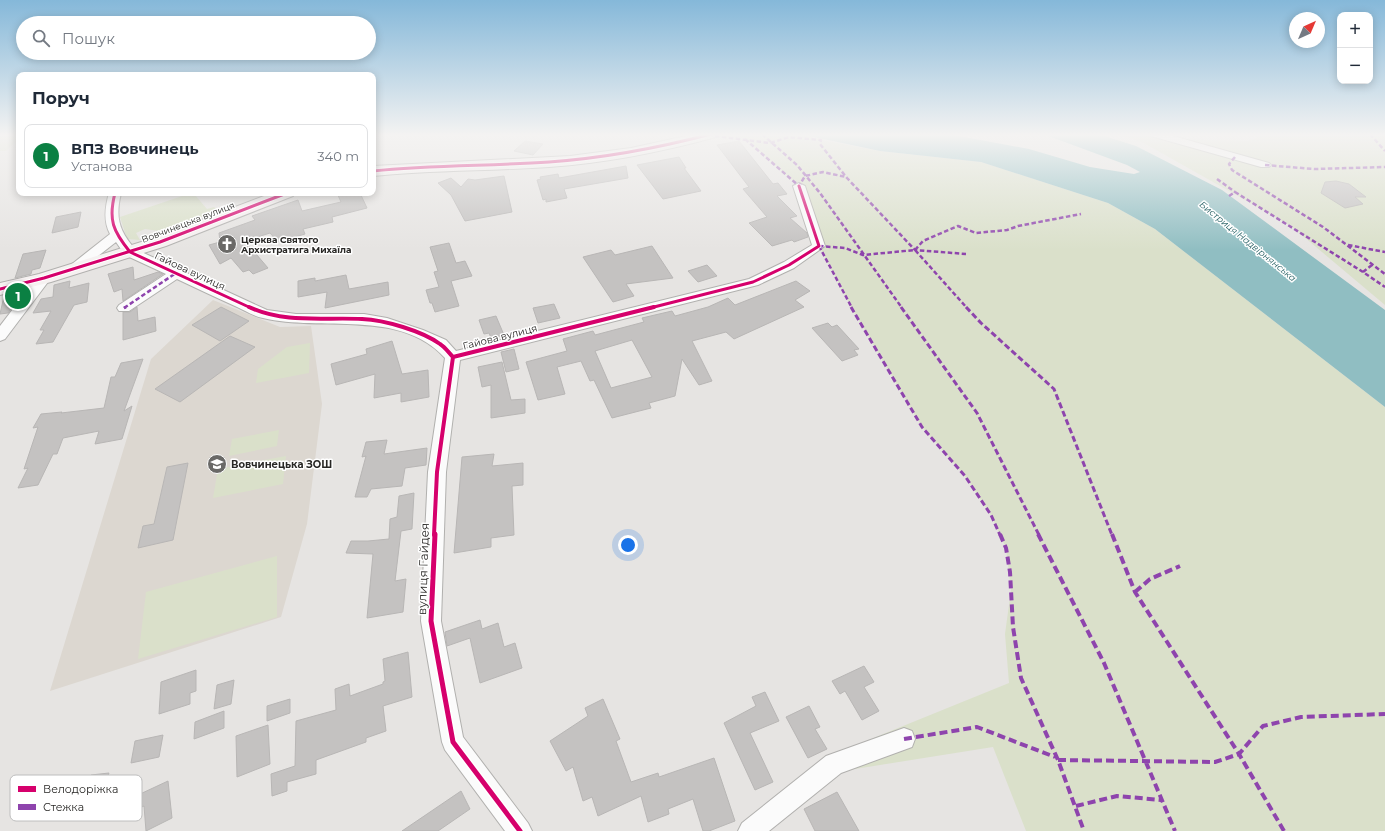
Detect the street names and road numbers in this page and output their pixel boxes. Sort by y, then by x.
street label: Вовчинецька вулиця [140,199,236,245]
street label: Гайова вулиця [153,249,227,293]
street label: Гайова вулиця [461,321,539,353]
street label: вулиця Гайдея [414,523,432,615]

